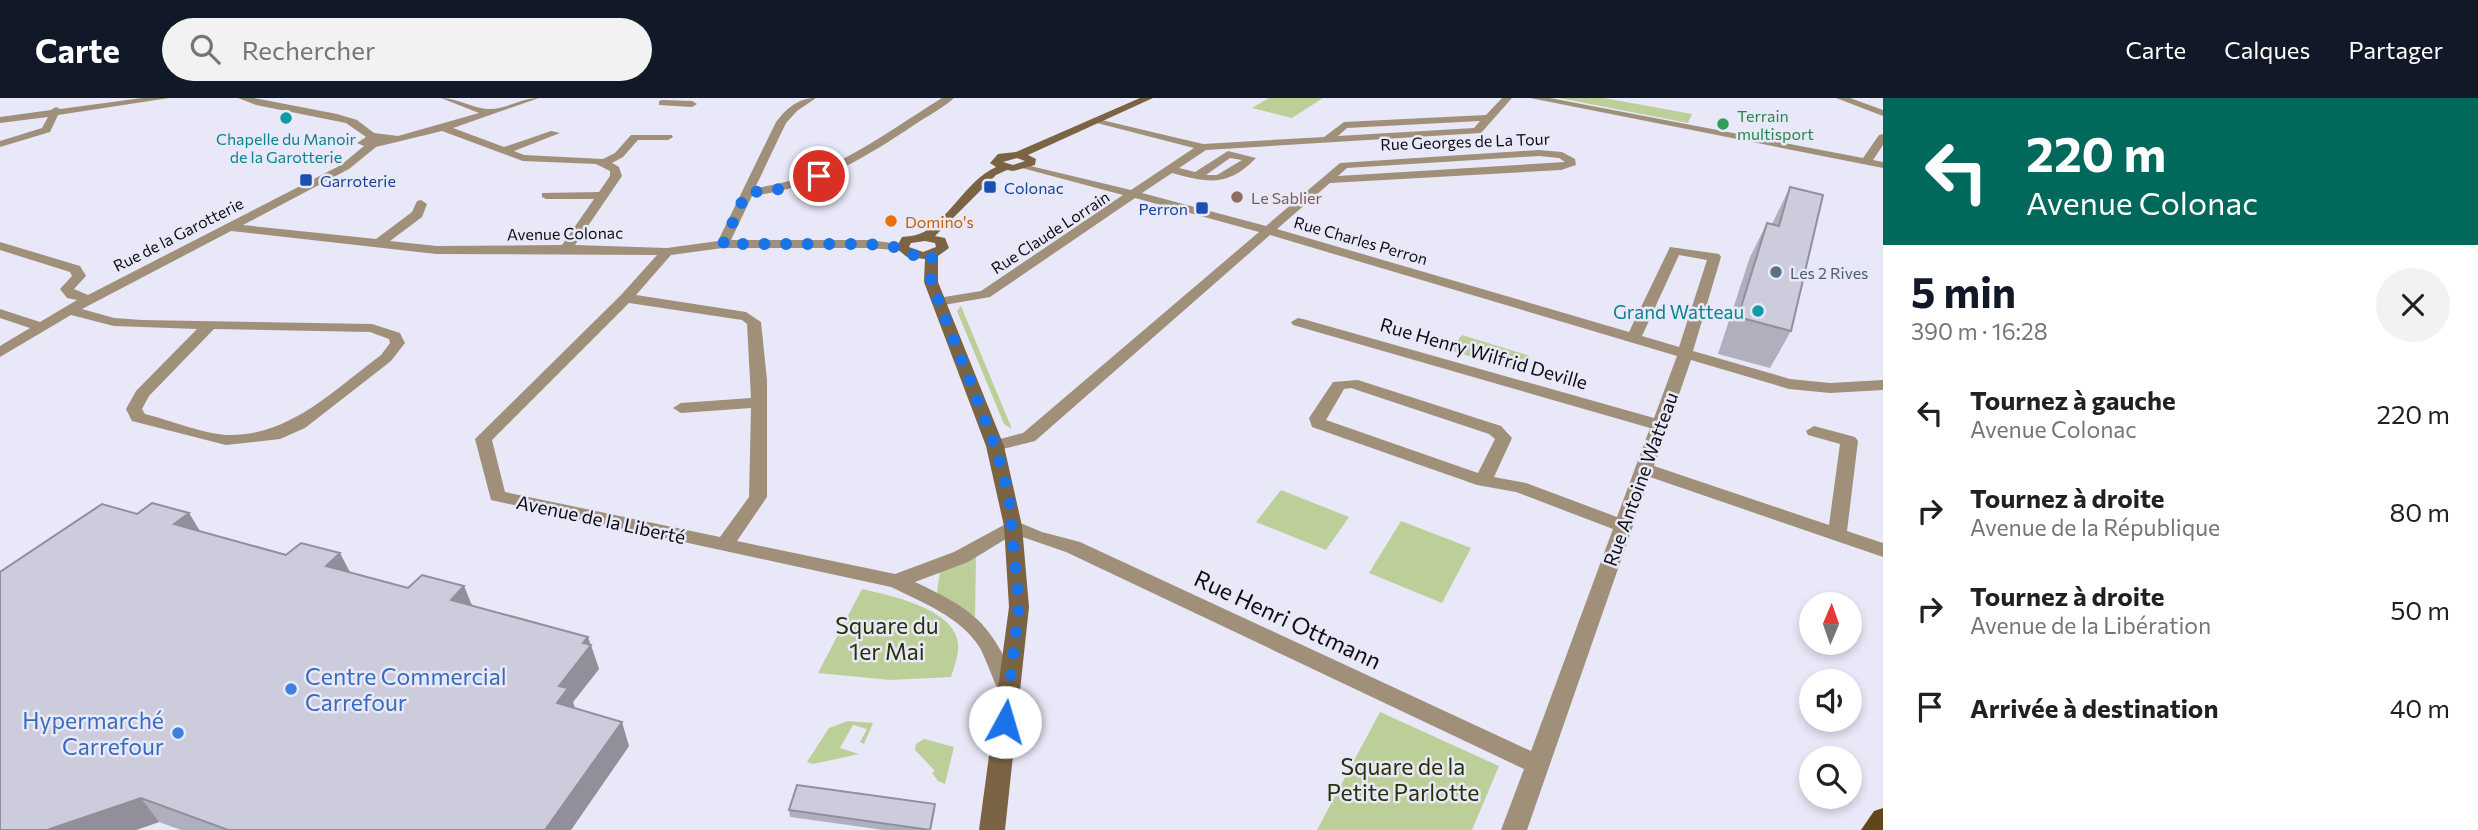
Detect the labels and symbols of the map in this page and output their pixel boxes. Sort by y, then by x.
place label: Terrain multisport [1737,106,1814,143]
marker: Chapelle du Manoir de la Garotterie [278,110,294,126]
marker: Terrain multisport [1715,116,1731,132]
place label: Chapelle du Manoir de la Garotterie [216,129,357,166]
street label: Rue Georges de La Tour [1380,129,1551,153]
pin [789,146,849,206]
place label: Garroterie [320,171,396,190]
marker: Garroterie [298,172,314,188]
place label: Colonac [1004,178,1064,197]
marker: Colonac [982,179,998,195]
street label: Rue Claude Lorrain [987,187,1113,277]
place label: Le Sablier [1251,188,1322,207]
marker: Le Sablier [1229,189,1245,205]
street label: Rue de la Garotterie [110,193,246,275]
place label: Perron [1139,199,1188,218]
marker: Perron [1194,200,1210,216]
place label: Domino's [905,212,974,231]
street label: Rue Charles Perron [1292,212,1430,268]
marker: Domino's [883,213,899,229]
street label: Avenue Colonac [507,222,623,244]
place label: Les 2 Rives [1790,263,1868,282]
marker: Les 2 Rives [1768,264,1784,280]
place label: Grand Watteau [1613,300,1744,323]
marker: Grand Watteau [1750,303,1766,319]
street label: Rue Henry Wilfrid Deville [1378,312,1590,394]
street label: Rue Antoine Watteau [1598,389,1682,569]
street label: Avenue de la Liberté [514,490,688,548]
street label: Rue Henri Ottmann [1190,563,1386,675]
north arrow [1799,592,1862,654]
park label: Square du 1er Mai [835,611,939,665]
place label: Centre Commercial Carrefour [305,662,507,716]
marker: Centre Commercial Carrefour [283,681,299,697]
position arrow [968,685,1042,759]
place label: Hypermarché Carrefour [22,706,164,760]
marker: Hypermarché Carrefour [170,725,186,741]
park label: Square de la Petite Parlotte [1326,752,1480,806]

